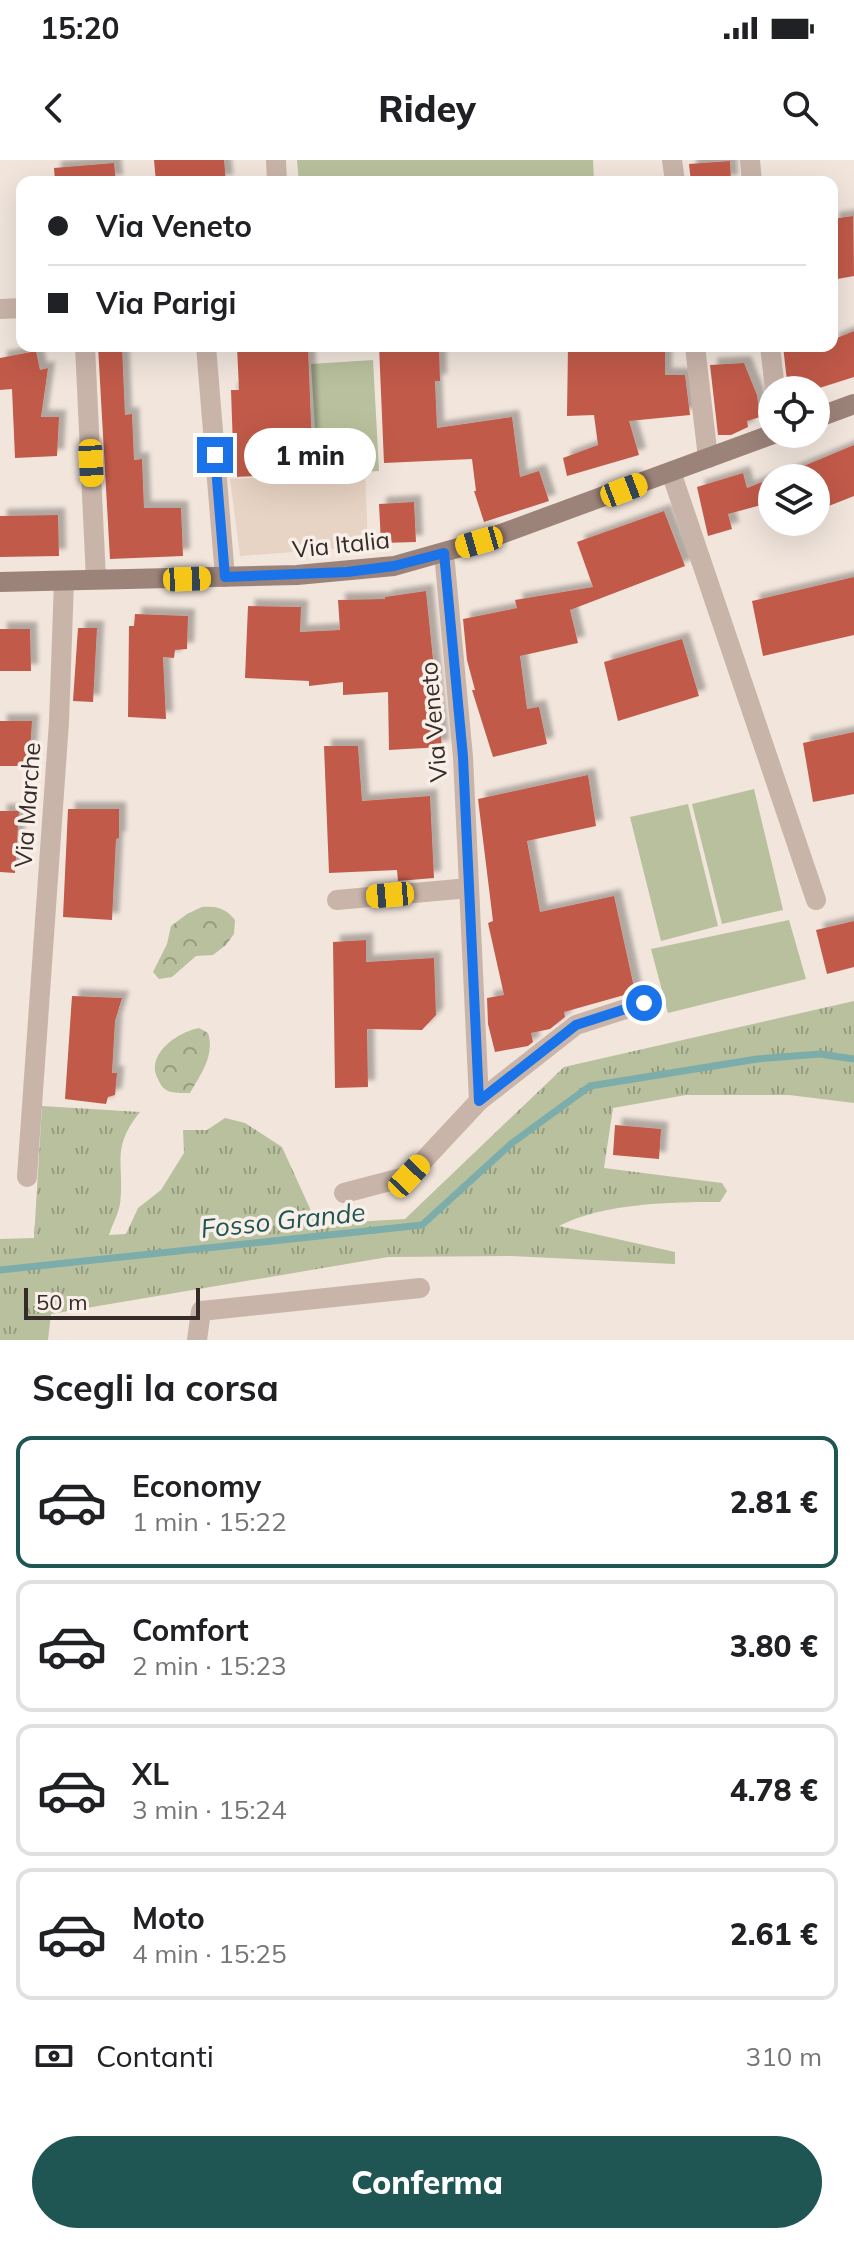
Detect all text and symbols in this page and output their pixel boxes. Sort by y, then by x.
text: 15:20 [40,9,119,47]
icon: back [32,86,76,130]
text: Ridey [378,86,476,131]
icon: search [778,86,822,130]
text: Via Veneto [96,207,252,245]
text: Via Parigi [96,284,236,322]
map controls [758,376,830,536]
button: locate [758,376,830,448]
callout: 1 min [243,427,375,483]
route end [197,437,233,473]
car [78,438,104,488]
text: 1 min [275,439,345,472]
button: layers [758,464,830,536]
car [597,470,651,510]
street label: Via Italia [291,524,391,564]
car [453,524,505,560]
car [163,566,211,592]
street label: Via Veneto [413,661,453,783]
street label: Via Marche [8,741,46,869]
car [365,881,415,909]
route start [626,985,662,1021]
car [384,1150,434,1202]
water label: Fosso Grande [199,1195,367,1245]
scale bar [24,1284,200,1320]
text: 50 m [36,1288,87,1316]
text: Scegli la corsa [32,1365,279,1410]
icon: car [36,1466,108,1538]
text: Economy [132,1467,261,1505]
text: 2.81 € [730,1483,818,1521]
text: 1 min · 15:22 [132,1505,287,1538]
icon: car [36,1610,108,1682]
text: Comfort [132,1611,249,1649]
text: 3.80 € [730,1627,818,1665]
text: 2 min · 15:23 [132,1649,287,1682]
icon: car [36,1754,108,1826]
text: XL [132,1755,169,1793]
text: 4.78 € [730,1771,818,1809]
text: 3 min · 15:24 [132,1793,287,1826]
icon: car [36,1898,108,1970]
text: Moto [132,1899,205,1937]
text: 2.61 € [730,1915,818,1953]
text: 4 min · 15:25 [132,1937,287,1970]
icon: cash [32,2034,76,2078]
text: Contanti [96,2037,214,2075]
text: 310 m [746,2040,822,2073]
button: Conferma [32,2136,822,2228]

